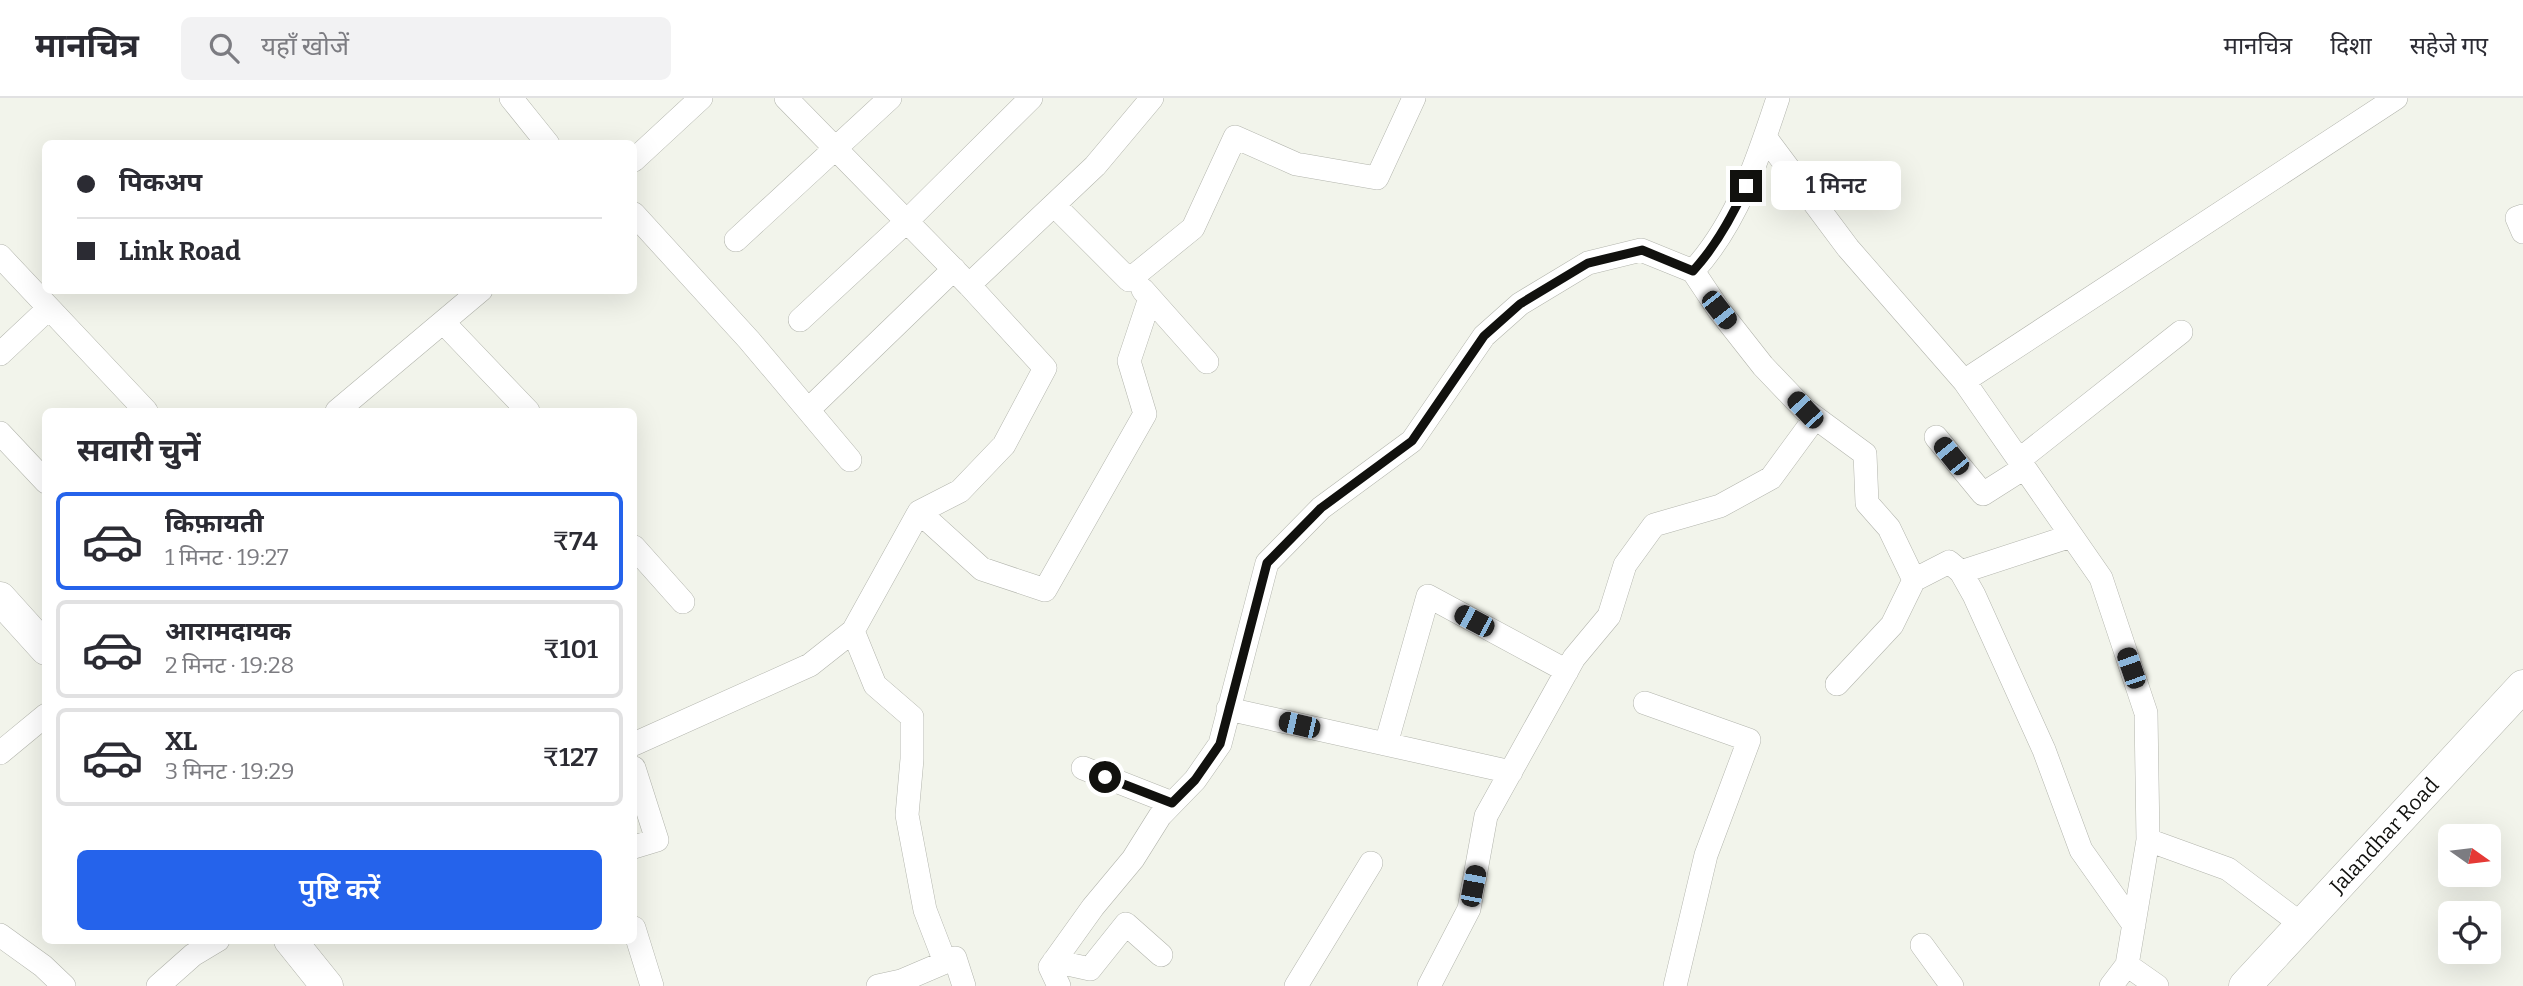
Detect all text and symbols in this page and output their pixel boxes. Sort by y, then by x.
search box [181,17,671,80]
text: मानचित्र [35,26,139,66]
icon: search [205,29,243,67]
text: यहाँ खोजें [261,31,349,62]
text: मानचित्र [2224,32,2292,60]
text: दिशा [2330,32,2372,60]
text: सहेजे गए [2410,32,2488,60]
callout: 1 मिनट [1770,162,1900,210]
text: पिकअप [119,167,202,198]
route end [1730,170,1762,202]
text: 1 मिनट [1806,171,1866,199]
text: Link Road [119,236,241,267]
car [1698,287,1741,333]
car [1783,387,1828,433]
text: सवारी चुनें [77,431,201,469]
car [1930,433,1973,479]
text: किफ़ायती [165,508,264,539]
icon: car [81,510,144,573]
text: ₹74 [553,526,598,557]
text: 1 मिनट · 19:27 [165,543,289,571]
car [1451,602,1498,640]
text: आरामदायक [165,616,291,647]
icon: car [81,618,144,681]
text: ₹101 [543,634,598,665]
car [2115,645,2148,691]
text: 2 मिनट · 19:28 [165,651,294,679]
car [1277,710,1322,740]
icon: car [81,726,144,789]
text: XL [165,726,197,757]
text: ₹127 [543,742,598,773]
text: 3 मिनट · 19:29 [165,757,295,785]
route start [1089,761,1121,793]
street label: Jalandhar Road [2324,772,2444,900]
north arrow [2438,824,2501,887]
map controls [2438,824,2501,964]
button: पुष्टि करें [77,850,602,930]
car [1459,863,1488,909]
button: locate [2438,901,2501,964]

